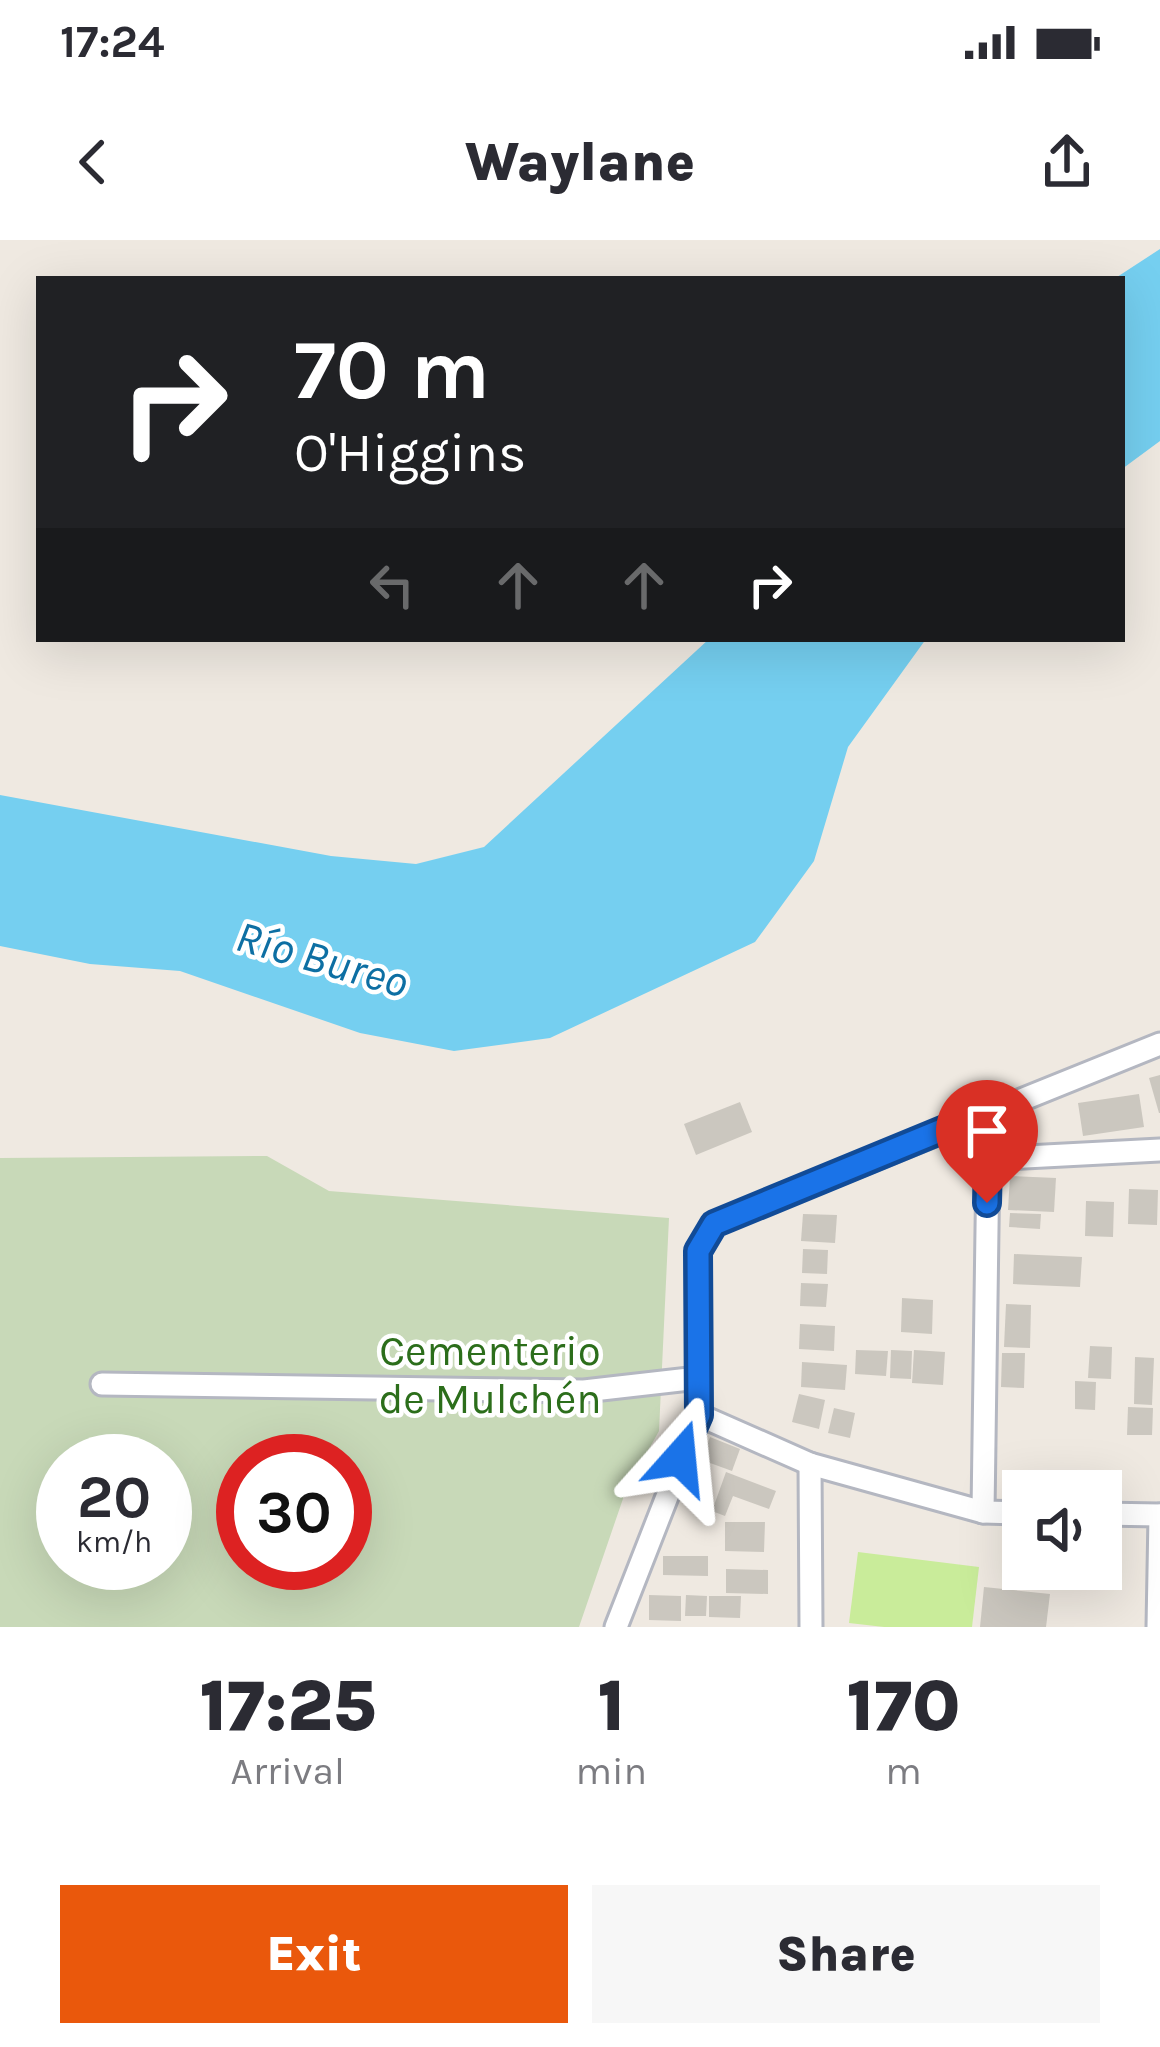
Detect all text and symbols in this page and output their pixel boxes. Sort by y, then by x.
text: 17:24 [60,16,165,68]
icon: back [60,129,126,195]
icon: share [1034,129,1100,195]
text: Waylane [465,130,695,194]
text: 70 m [294,321,490,419]
icon: right [96,324,252,480]
text: O'Higgins [294,421,526,485]
icon: left [359,552,425,618]
icon: ahead [485,552,551,618]
icon: ahead [611,552,677,618]
icon: right [737,552,803,618]
water label: Río Bureo [230,910,414,1008]
pin [936,1080,1038,1203]
icon: arrive [954,1098,1020,1164]
park label: Cementerio de Mulchén [378,1326,602,1424]
position arrow [617,1395,743,1521]
speed limit sign: 30 [216,1434,372,1590]
text: 20 [77,1462,151,1532]
map controls [1002,1470,1122,1590]
button: sound [1002,1470,1122,1590]
text: km/h [76,1524,152,1560]
text: 17:25 [199,1664,376,1748]
text: 1 [597,1664,625,1748]
text: 170 [846,1664,961,1748]
text: Arrival [231,1748,345,1794]
text: min [575,1748,647,1794]
text: m [885,1748,922,1794]
button: Exit [60,1885,568,2023]
button: Share [592,1885,1100,2023]

